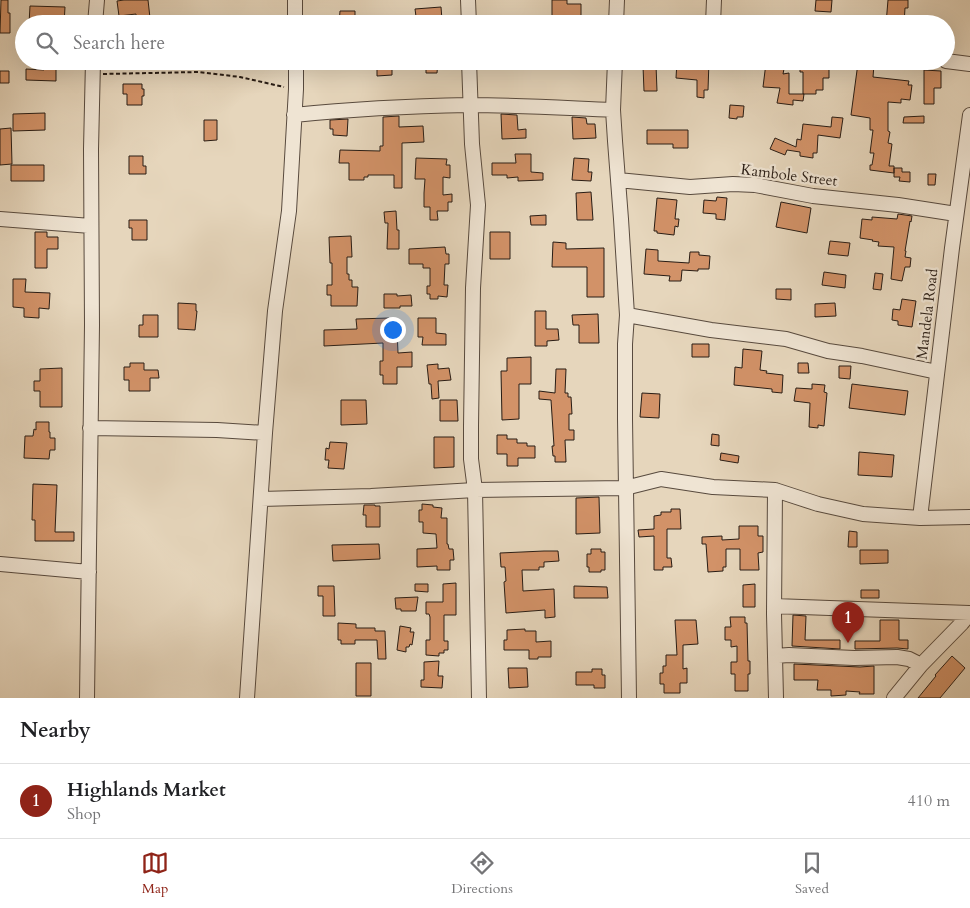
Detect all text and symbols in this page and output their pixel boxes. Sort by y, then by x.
search box [15,15,955,70]
icon: search [33,29,61,57]
text: Search here [73,30,165,56]
street label: Kambole Street [740,159,839,191]
street label: Mandela Road [912,267,942,360]
your location [380,317,406,343]
pin: 1 [832,602,864,643]
text: Nearby [20,716,91,745]
text: Highlands Market [67,777,226,803]
text: 1 [32,790,40,812]
text: 410 m [908,790,950,812]
text: Shop [67,803,101,825]
tab: Map [141,849,169,898]
tab: Directions [451,849,513,898]
tab: Saved [795,849,829,898]

